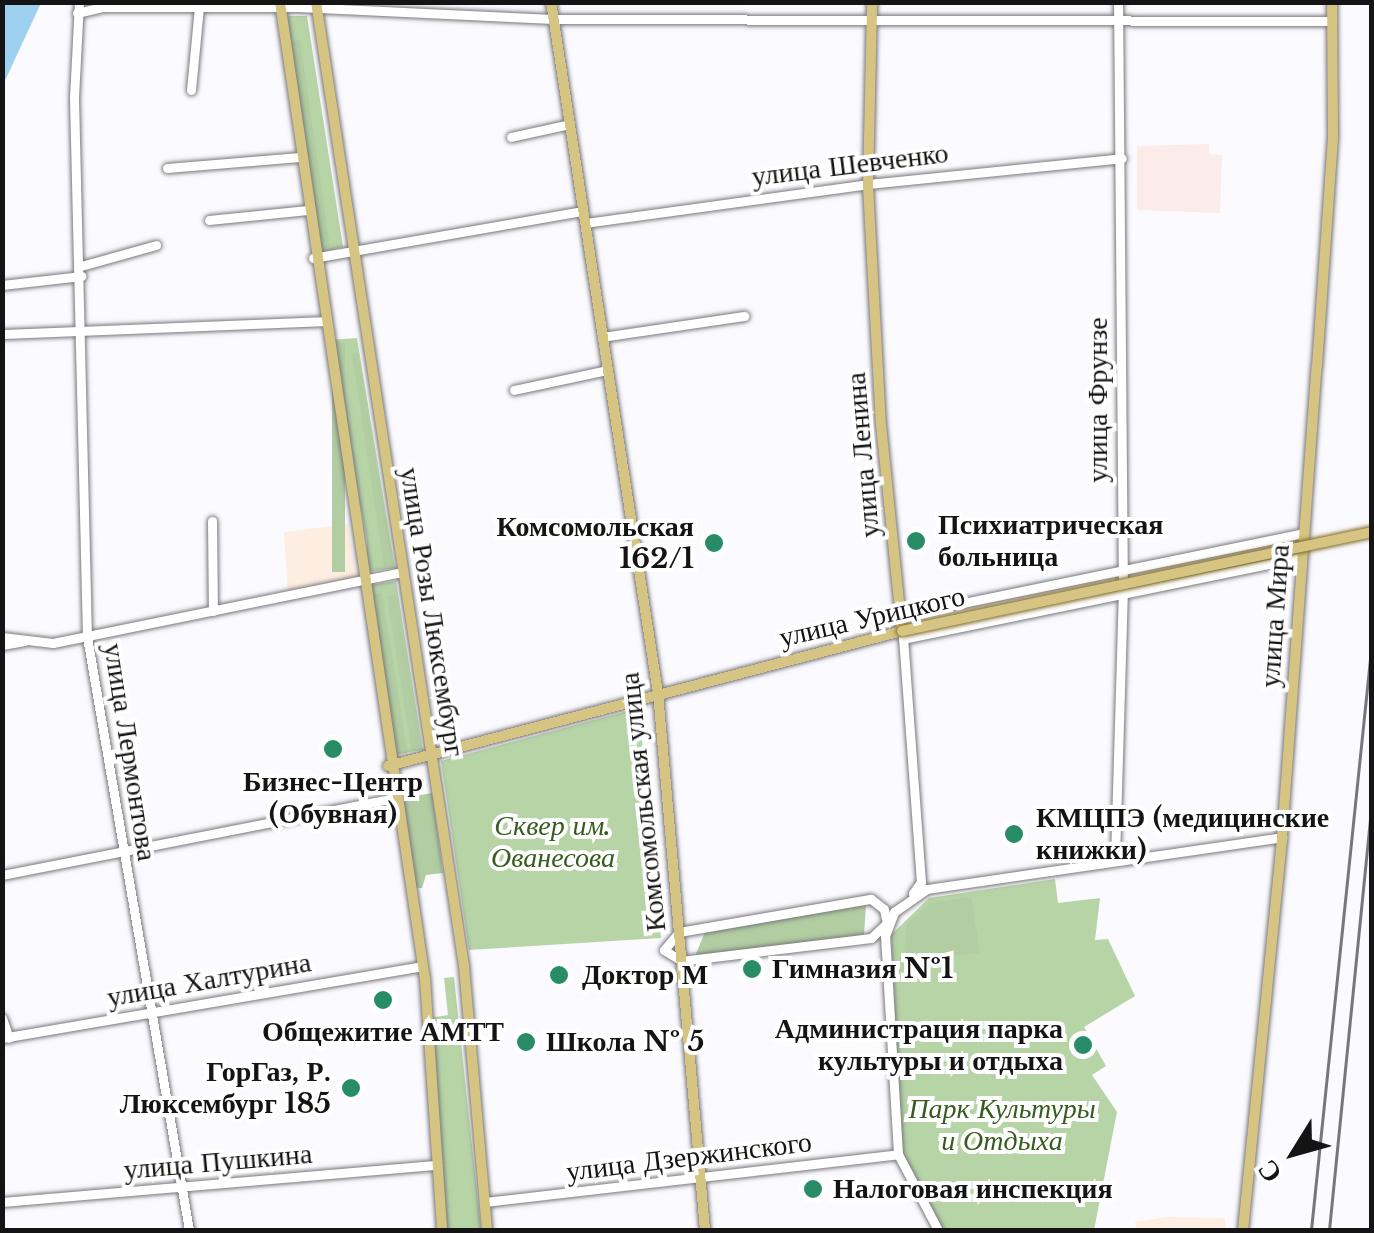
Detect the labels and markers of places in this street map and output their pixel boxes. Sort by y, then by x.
place label: Психиатрическая больница [938,508,1163,574]
place label: Комсомольская 162/1 [497,510,694,576]
marker: Психиатрическая больница [903,528,929,554]
marker: Комсомольская 162/1 [703,532,725,554]
marker: Бизнес-Центр (Обувная) [322,738,344,760]
place label: Бизнес-Центр (Обувная) [243,765,423,831]
place label: КМЦПЭ (медицинские книжки) [1036,801,1329,867]
marker: КМЦПЭ (медицинские книжки) [1001,821,1027,847]
place label: Гимназия №1 [772,952,953,986]
place label: Доктор М [582,958,708,992]
marker: Гимназия №1 [741,958,763,980]
marker: Доктор М [546,962,572,988]
marker: Общежитие АМТТ [372,989,394,1011]
place label: Администрация парка культуры и отдыха [775,1012,1063,1078]
place label: Общежитие АМТТ [262,1015,504,1049]
place label: Школа № 5 [546,1025,704,1059]
marker: Школа № 5 [515,1031,537,1053]
marker: Администрация парка культуры и отдыха [1072,1034,1094,1056]
place label: ГорГаз, Р. Люксембург 185 [120,1055,331,1121]
marker: ГорГаз, Р. Люксембург 185 [340,1077,362,1099]
place label: Налоговая инспекция [833,1172,1113,1206]
marker: Налоговая инспекция [802,1178,824,1200]

